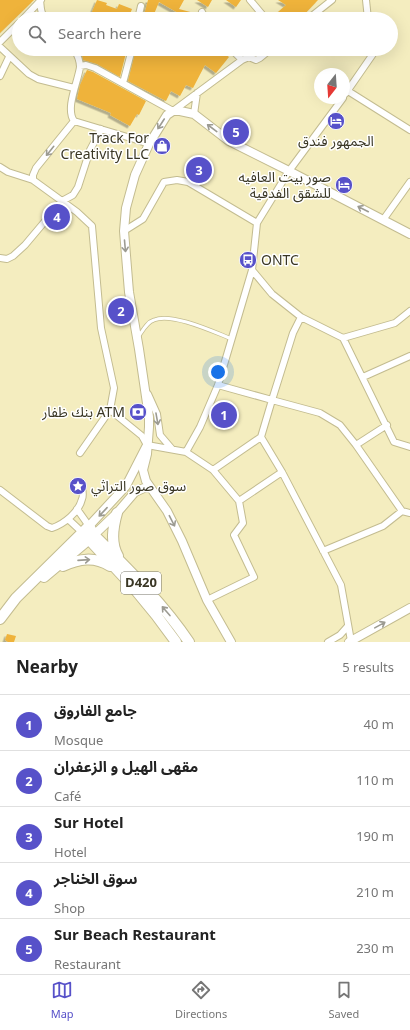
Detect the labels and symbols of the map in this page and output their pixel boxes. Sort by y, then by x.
north arrow [314,68,350,104]
hotel icon: الجمهور فندق [326,111,346,131]
pin: 5 [223,117,249,147]
one-way arrow [157,118,165,129]
place label: Track For Creativity LLC [60,124,149,169]
one-way arrow [206,124,217,132]
place label: الجمهور فندق [298,127,374,156]
shop icon: Track For Creativity LLC [152,136,172,156]
one-way arrow [45,146,54,157]
pin: 3 [186,155,212,185]
place label: صور بيت العافيه للشقق الفدقية [238,163,331,208]
hotel icon: صور بيت العافيه للشقق الفدقية [334,175,354,195]
pin: 4 [44,202,70,232]
one-way arrow [357,205,369,212]
one-way arrow [121,239,129,252]
place label: ONTC [261,246,299,275]
bus stop icon: ONTC [238,250,258,270]
pin: 2 [108,296,134,326]
your location [208,362,228,382]
place label: بنك ظفار ATM [41,398,125,427]
pin: 1 [211,400,237,430]
bank icon: بنك ظفار ATM [128,402,148,422]
one-way arrow [153,412,161,425]
place label: سوق صور التراثي [91,472,186,501]
place icon: سوق صور التراثي [68,476,88,496]
one-way arrow [98,507,108,517]
one-way arrow [169,514,176,526]
one-way arrow [77,557,90,564]
road number: D420 [121,572,161,594]
one-way arrow [161,606,170,616]
one-way arrow [374,621,386,628]

